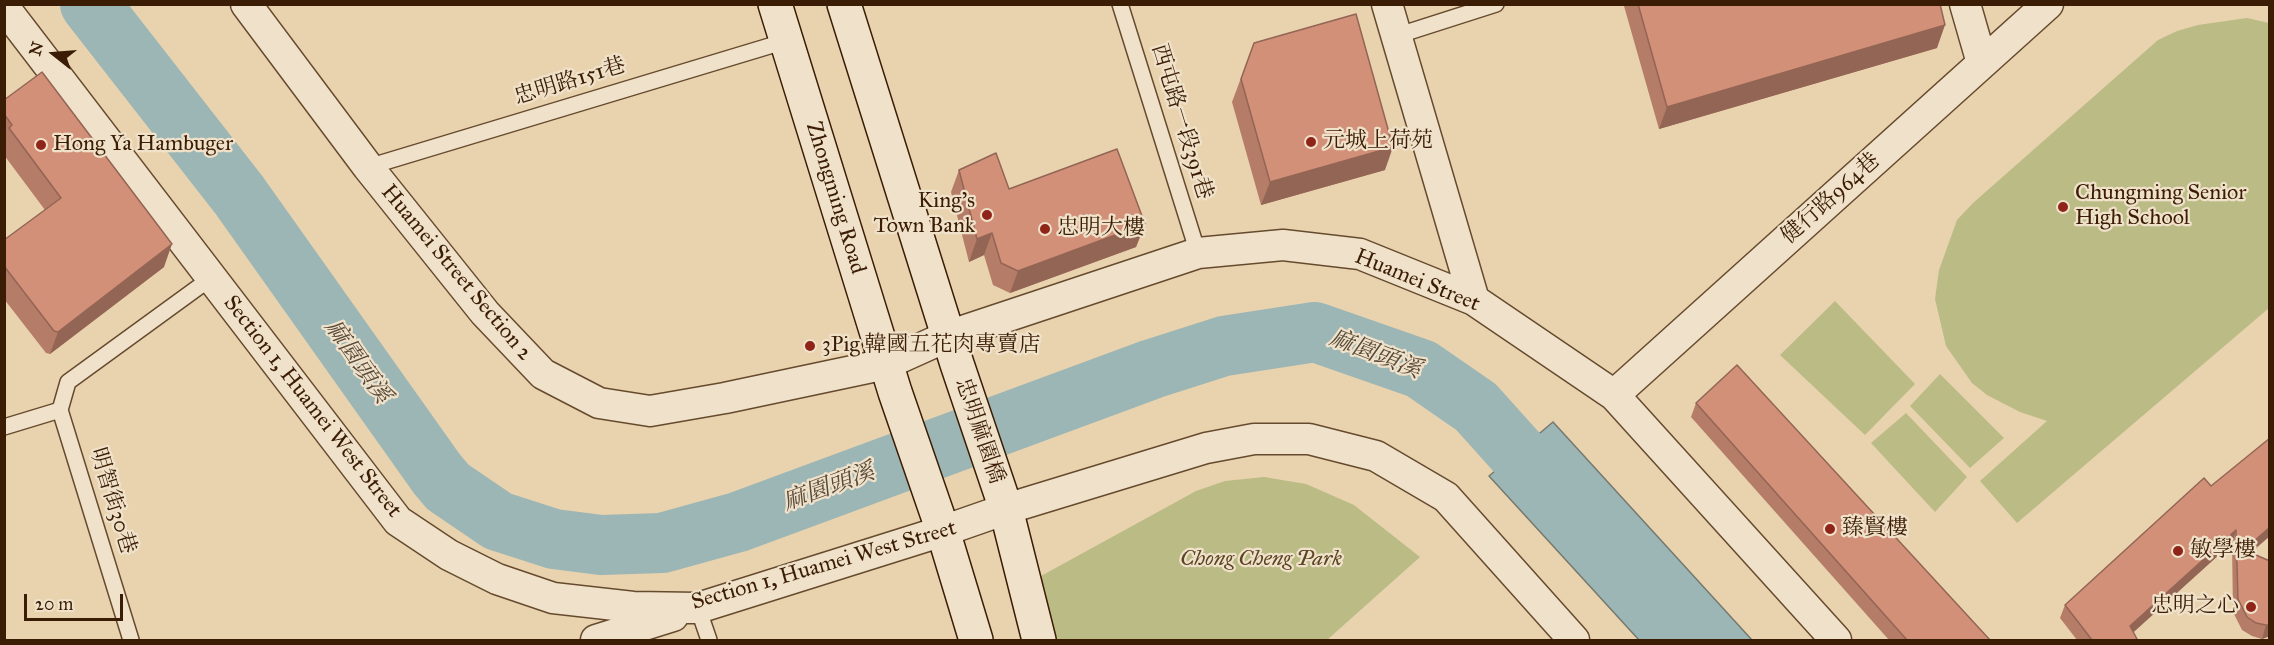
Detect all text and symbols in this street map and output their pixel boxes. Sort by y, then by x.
north arrow [24,24,84,84]
text: N [25,39,47,58]
street label: 西屯路一段391巷 [1145,41,1217,203]
street label: 忠明路151巷 [511,53,629,111]
street label: Zhongming Road [799,119,871,277]
place label: 元城上荷苑 [1323,129,1433,155]
place label: Hong Ya Hambuger [53,132,233,158]
marker: 元城上荷苑 [1304,135,1318,149]
marker: Hong Ya Hambuger [34,138,48,152]
street label: 健行路964巷 [1776,148,1886,250]
street label: Huamei Street Section 2 [375,180,537,366]
place label: Chungming Senior High School [2075,181,2246,232]
place label: King's Town Bank [874,189,975,240]
marker: Chungming Senior High School [2056,200,2070,214]
marker: King's Town Bank [980,208,994,222]
place label: 忠明大樓 [1057,216,1145,242]
marker: 忠明大樓 [1038,222,1052,236]
street label: Huamei Street [1350,244,1484,318]
street label: Section 1, Huamei West Street [217,291,407,523]
water label: 麻園頭溪 [318,314,396,410]
water label: 麻園頭溪 [1325,324,1425,386]
place label: 3Pig 韓國五花肉專賣店 [822,333,1040,359]
marker: 3Pig 韓國五花肉專賣店 [803,339,817,353]
street label: 忠明麻園橋 [949,375,1009,487]
street label: 明智街30巷 [83,445,141,557]
water label: 麻園頭溪 [779,458,879,518]
street label: Section 1, Huamei West Street [688,516,960,616]
place label: 臻賢樓 [1842,516,1908,542]
marker: 臻賢樓 [1823,522,1837,536]
place label: 敏學樓 [2190,538,2256,564]
marker: 敏學樓 [2171,544,2185,558]
park label: Chong Cheng Park [1180,547,1342,573]
scale bar [27,582,126,620]
text: 20 m [35,593,73,615]
place label: 忠明之心 [2151,594,2239,620]
marker: 忠明之心 [2244,600,2258,614]

